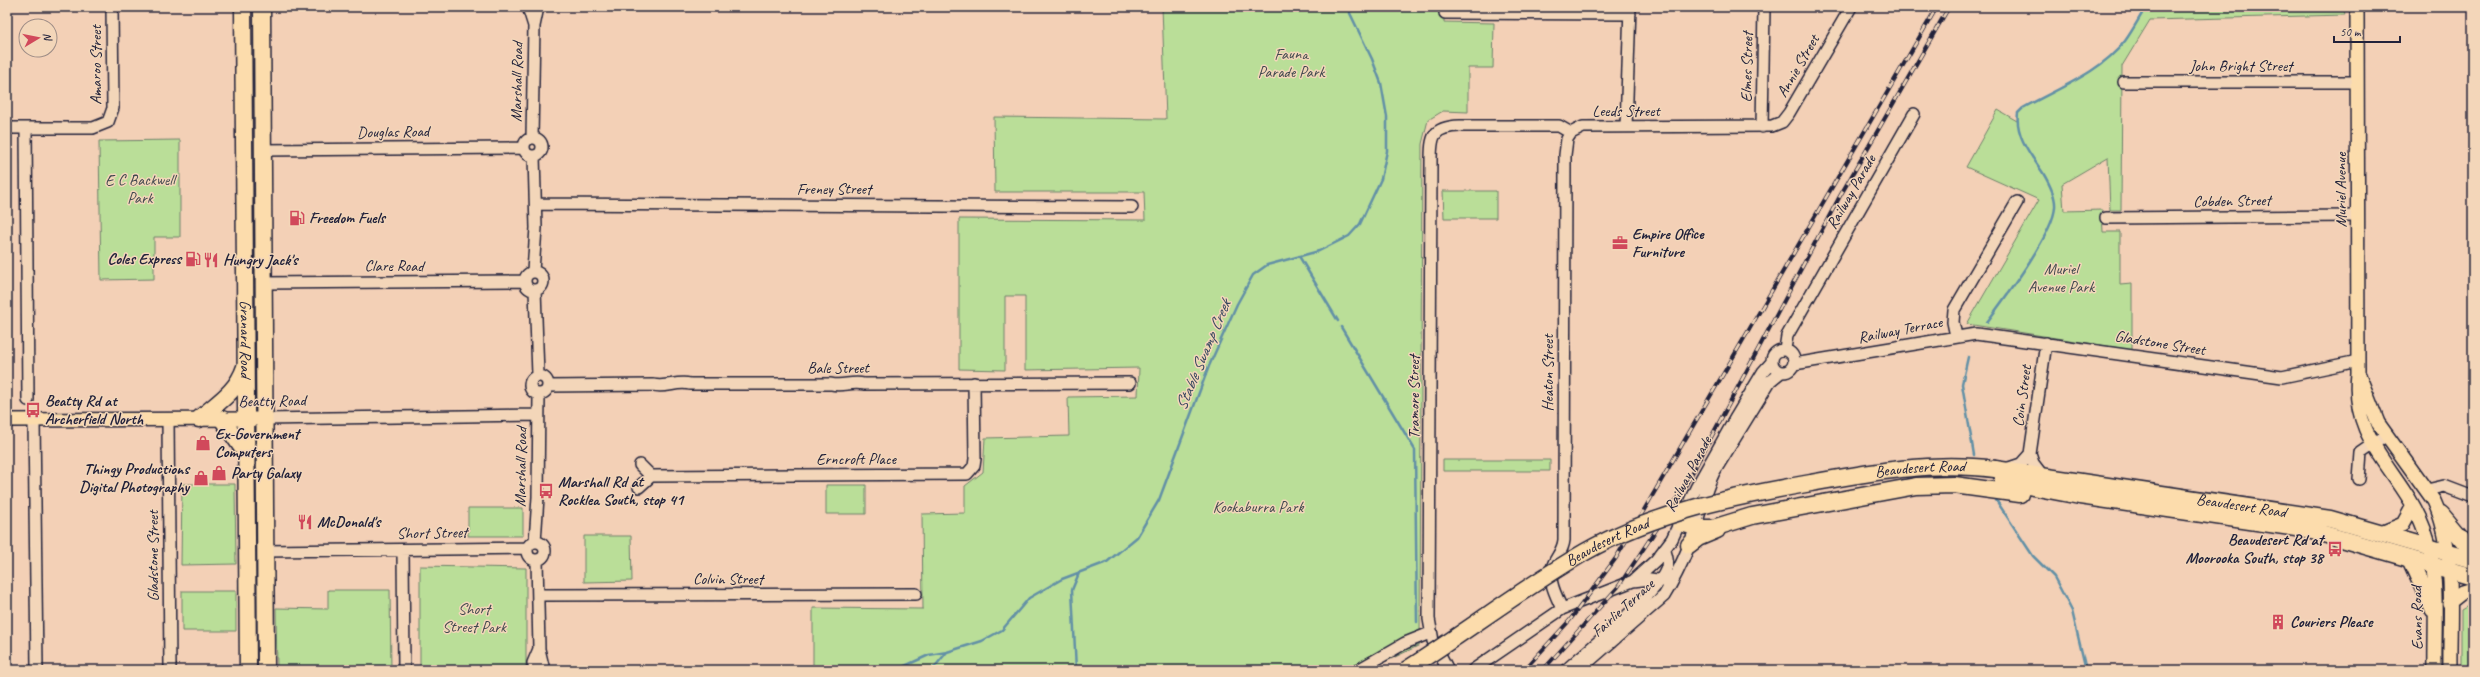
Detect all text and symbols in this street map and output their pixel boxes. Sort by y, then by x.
north arrow [18,18,58,58]
scale bar [2334,18,2400,44]
street label: Amaroo Street [86,24,106,105]
text: 50 m [2340,24,2362,40]
street label: Elmes Street [1736,29,1758,102]
street label: Annie Street [1772,30,1825,101]
text: N [40,32,56,43]
street label: Marshall Road [506,39,528,122]
park label: Fauna Parade Park [1258,44,1325,82]
street label: John Bright Street [2189,56,2295,76]
street label: Leeds Street [1592,101,1661,121]
street label: Douglas Road [357,121,432,143]
street label: Railway Parade [1822,150,1881,233]
street label: Muriel Avenue [2331,151,2351,227]
park label: E C Backwell Park [105,170,178,208]
street label: Freney Street [797,179,874,199]
street label: Cobden Street [2193,190,2274,212]
place label: Freedom Fuels [309,208,387,228]
fuel station icon: Freedom Fuels [288,209,306,227]
place label: Empire Office Furniture [1632,224,1705,262]
office icon: Empire Office Furniture [1611,234,1629,252]
place label: Coles Express [108,249,182,269]
fuel station icon: Coles Express [184,250,202,268]
place label: Hungry Jack's [223,250,299,270]
restaurant icon: Hungry Jack's [202,251,220,269]
street label: Clare Road [364,256,426,276]
park label: Muriel Avenue Park [2028,259,2095,297]
water label: Stable Swamp Creek [1170,294,1237,413]
street label: Granard Road [235,300,256,380]
street label: Railway Terrace [1856,312,1946,348]
street label: Gladstone Street [2113,326,2208,360]
street label: Heaton Street [1538,333,1558,412]
street label: Tramore Street [1404,352,1424,439]
street label: Bale Street [807,358,871,378]
street label: Coin Street [2008,362,2036,428]
street label: Beatty Road [238,390,308,412]
place label: Beatty Rd at Archerfield North [45,391,144,429]
bus stop icon: Beatty Rd at Archerfield North [24,401,42,419]
place label: Ex-Government Computers [215,424,302,462]
street label: Marshall Road [510,424,532,507]
street label: Railway Parade [1660,431,1717,515]
shop icon: Ex-Government Computers [194,434,212,452]
street label: Erncroft Place [816,449,898,469]
street label: Beaudesert Road [1874,456,1968,482]
place label: Thingy Productions Digital Photography [79,459,191,497]
place label: Party Galaxy [231,463,302,483]
shop icon: Party Galaxy [210,464,228,482]
shop icon: Thingy Productions Digital Photography [192,469,210,487]
place label: Marshall Rd at Rocklea South, stop 41 [558,472,685,510]
bus stop icon: Marshall Rd at Rocklea South, stop 41 [537,482,555,500]
street label: Beaudesert Road [2195,489,2290,523]
park label: Kookaburra Park [1213,497,1304,517]
street label: Gladstone Street [143,509,163,602]
place label: McDonald's [317,512,382,532]
street label: Beaudesert Road [1562,512,1654,571]
restaurant icon: McDonald's [296,513,314,531]
street label: Short Street [397,522,470,544]
place label: Beaudesert Rd at Moorooka South, stop 38 [2185,530,2326,568]
bus stop icon: Beaudesert Rd at Moorooka South, stop 38 [2326,540,2344,558]
street label: Colvin Street [693,569,766,589]
street label: Fairlie Terrace [1587,573,1660,641]
street label: Evans Road [2406,583,2428,650]
park label: Short Street Park [442,599,507,637]
place label: Couriers Please [2290,612,2374,632]
building icon: Couriers Please [2269,613,2287,631]

